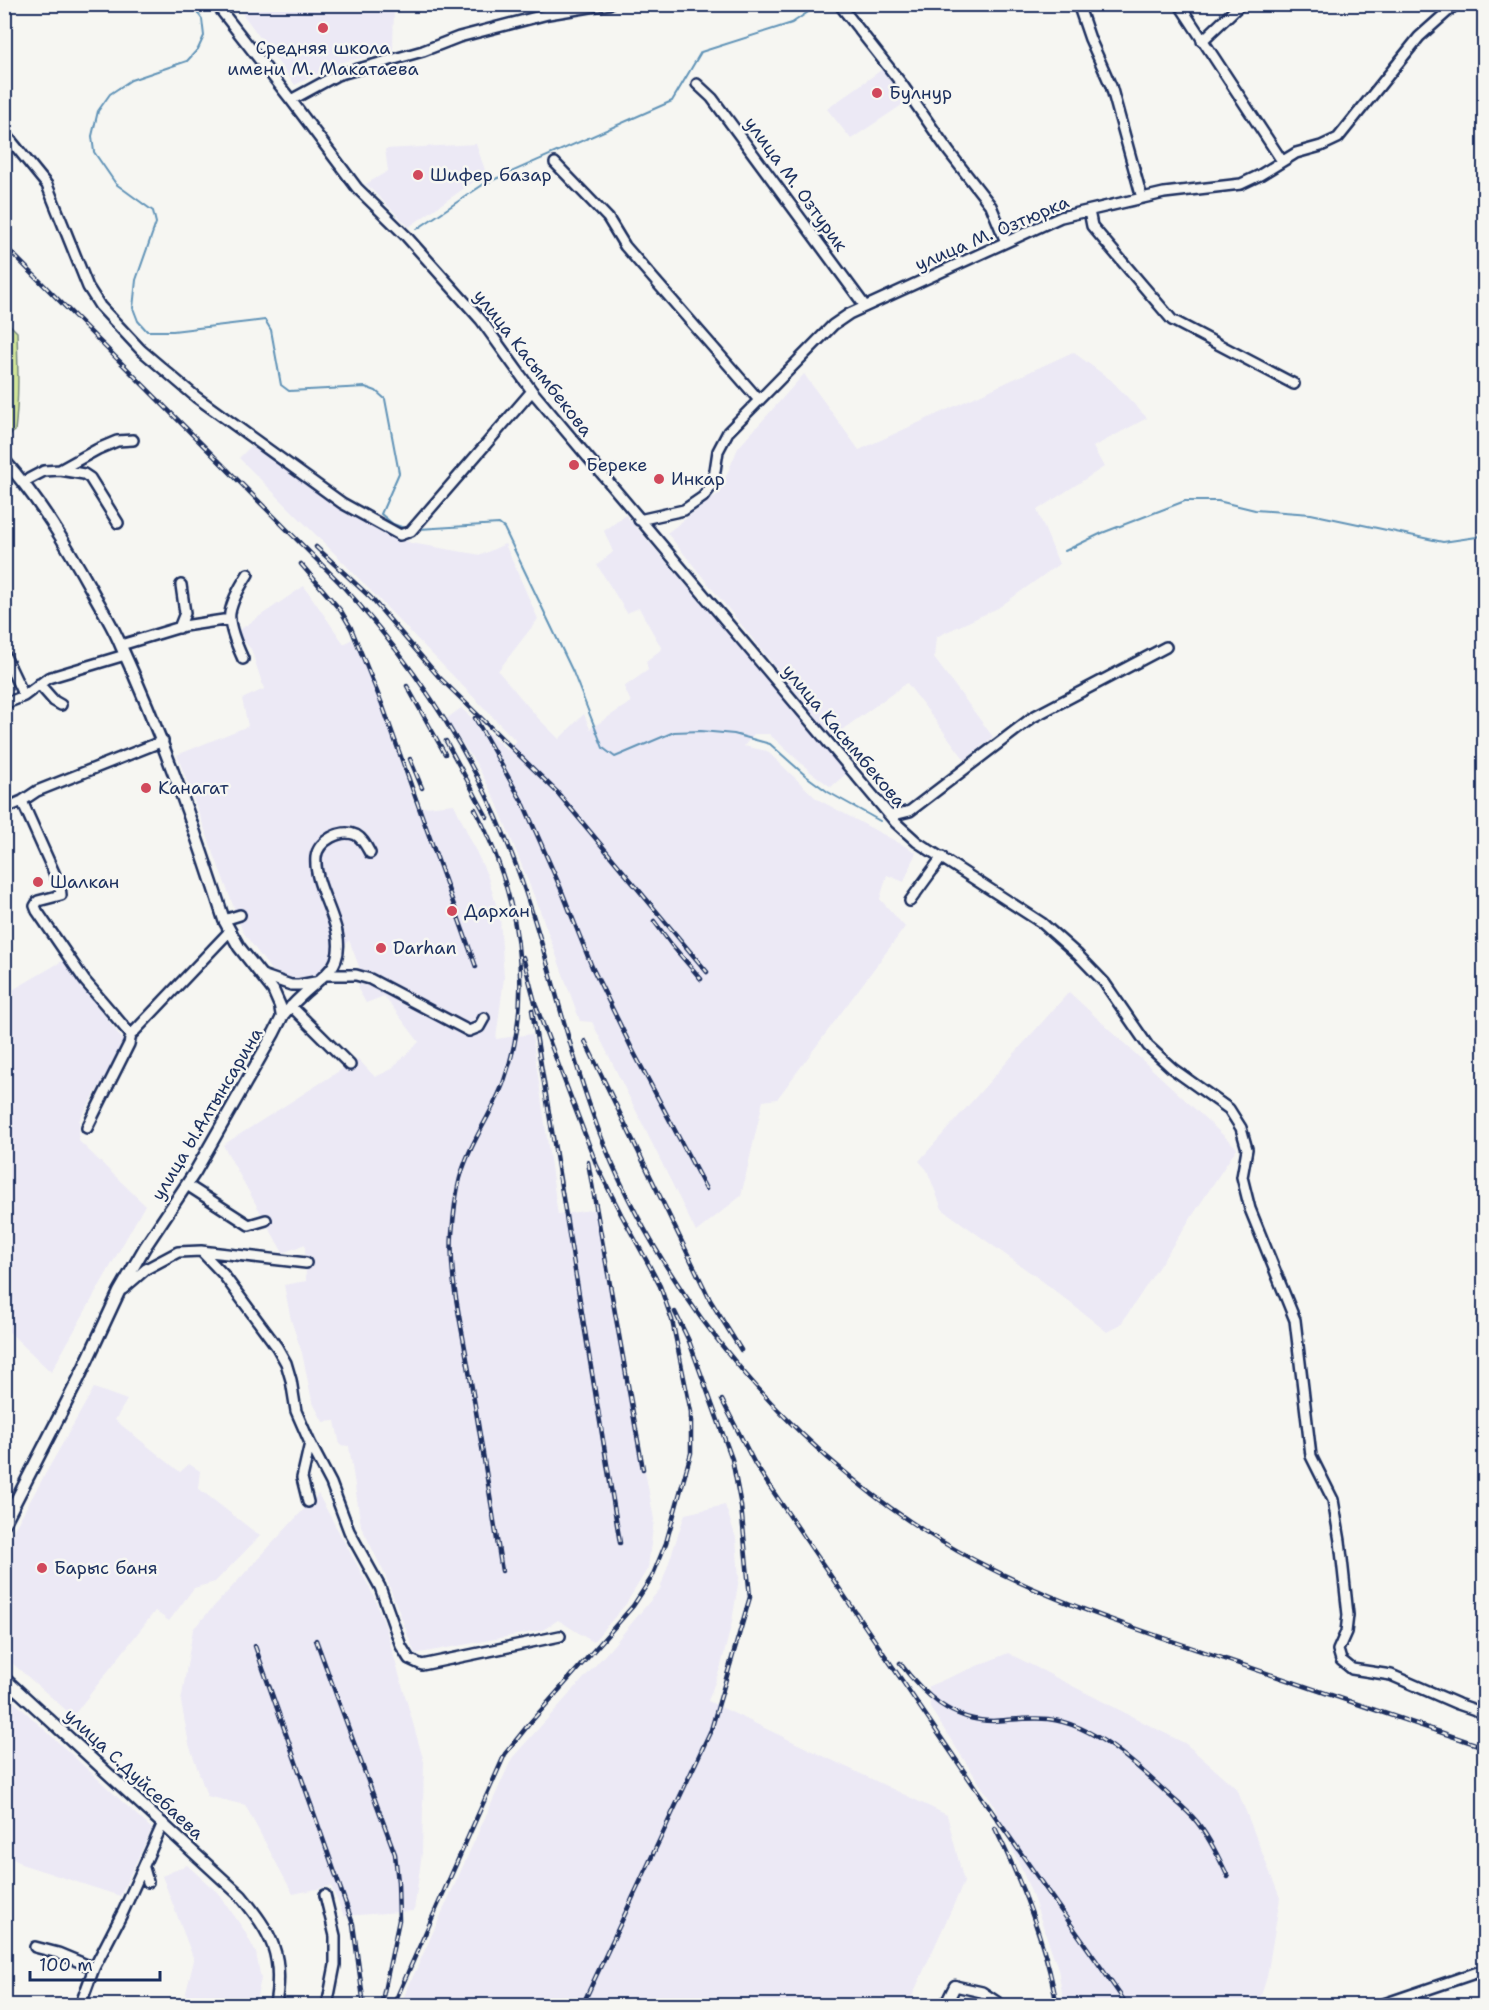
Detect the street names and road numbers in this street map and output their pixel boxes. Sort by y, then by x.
street label: улица М. Озтурик [739,112,853,257]
street label: улица М. Озтюрка [911,190,1073,276]
street label: улица Касымбекова [468,285,598,441]
street label: улица Касымбекова [777,659,911,813]
street label: улица Ы.Алтынсарина [146,1023,268,1205]
street label: улица С.Дуйсебаева [59,1703,209,1845]

